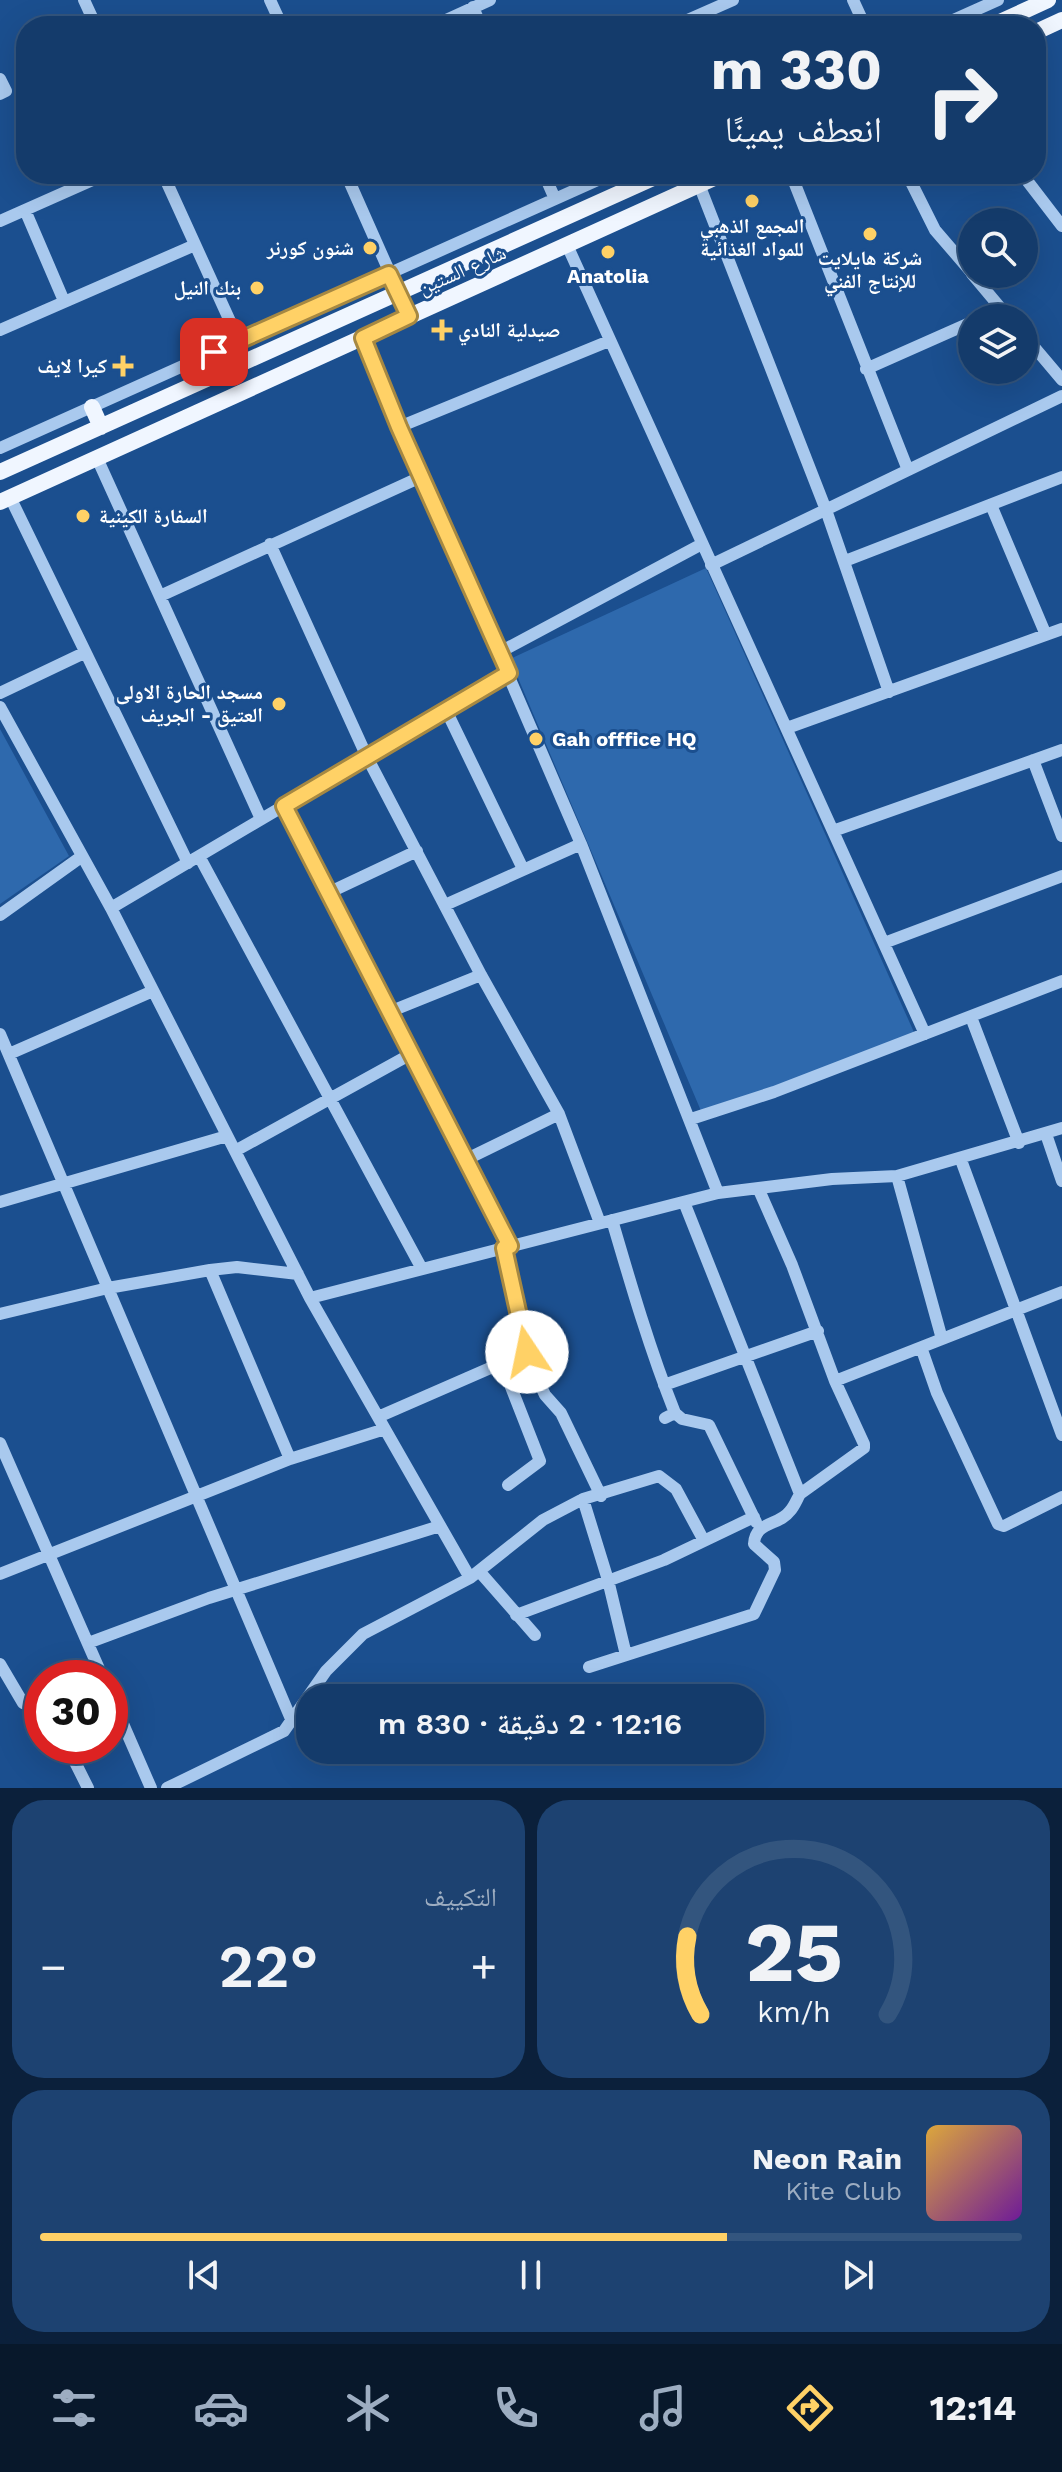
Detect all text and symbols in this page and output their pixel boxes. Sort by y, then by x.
text: 330 m [711,37,882,103]
icon: right [910,48,1014,152]
text: انعطف يمينًا [724,109,882,151]
marker: المجمع الذهبي للمواد الغذائية [743,192,761,210]
map controls [958,208,1038,384]
button: search [958,208,1038,288]
place label: المجمع الذهبي للمواد الغذائية [700,214,804,261]
marker: شركة هايلايت للإنتاج الفني [861,225,879,243]
place label: شنون كورنر [266,236,354,260]
marker: شنون كورنر [361,239,379,257]
street label: شارع الستين [415,240,510,301]
marker: Anatolia [599,243,617,261]
place label: شركة هايلايت للإنتاج الفني [818,246,922,297]
place label: Anatolia [567,264,649,288]
place label: بنك النيل [174,276,241,301]
marker: بنك النيل [248,279,266,297]
button: layers [958,304,1038,384]
pin [180,318,248,386]
place label: صيدلية النادي [458,318,560,346]
marker: صيدلية النادي [433,321,451,339]
icon: arrive [192,330,236,374]
place label: كيرا لايف [37,354,107,378]
marker: كيرا لايف [114,357,132,375]
place label: السفارة الكينية [99,504,208,528]
marker: السفارة الكينية [74,507,92,525]
place label: مسجد الحارة الاولى العتيق - الجريف [116,680,263,728]
marker: مسجد الحارة الاولى العتيق - الجريف [270,695,288,713]
place label: Gah offfice HQ [552,727,696,751]
marker: Gah offfice HQ [527,730,545,748]
position arrow [485,1310,569,1394]
speed limit sign: 30 [24,1660,128,1764]
text: 12:16 · 2 دقيقة · 830 m [378,1706,682,1741]
text: التكييف [424,1882,497,1912]
text: 25 [744,1904,843,2001]
text: 22° [219,1931,318,2002]
text: − [40,1941,67,1993]
text: + [470,1941,497,1993]
text: km/h [757,1995,830,2029]
text: Neon Rain [752,2141,902,2176]
text: Kite Club [785,2176,902,2206]
icon: previous [182,2253,226,2297]
icon: pause [509,2253,553,2297]
icon: next [836,2253,880,2297]
icon: filters [46,2380,102,2436]
icon: car [193,2380,249,2436]
icon: climate [340,2380,396,2436]
icon: phone [488,2380,544,2436]
icon: music [635,2380,691,2436]
icon: directions [782,2380,838,2436]
text: 12:14 [930,2387,1016,2429]

